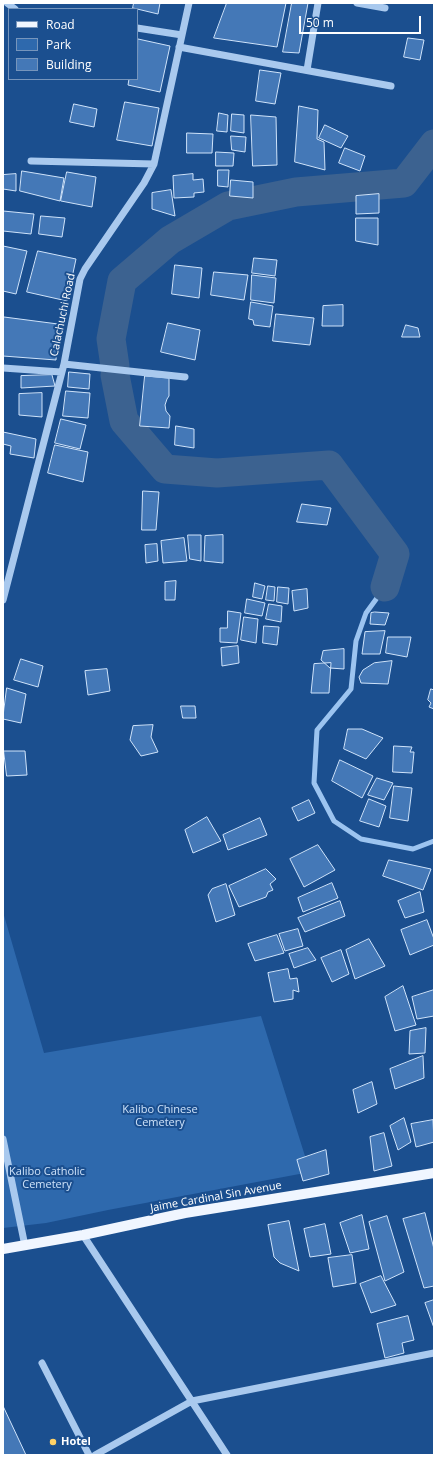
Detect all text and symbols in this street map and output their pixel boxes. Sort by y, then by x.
legend [8,8,138,80]
scale bar [301,8,423,34]
text: 50 m [306,14,334,31]
text: Road [46,16,75,33]
text: Park [46,36,71,53]
text: Building [46,56,91,73]
street label: Calachuchi Road [48,272,78,358]
park label: Kalibo Chinese Cemetery [122,1103,198,1129]
park label: Kalibo Catholic Cemetery [9,1165,85,1191]
street label: Jaime Cardinal Sin Avenue [149,1179,283,1215]
place label: Hotel [61,1435,91,1449]
marker: Hotel [48,1437,58,1447]

